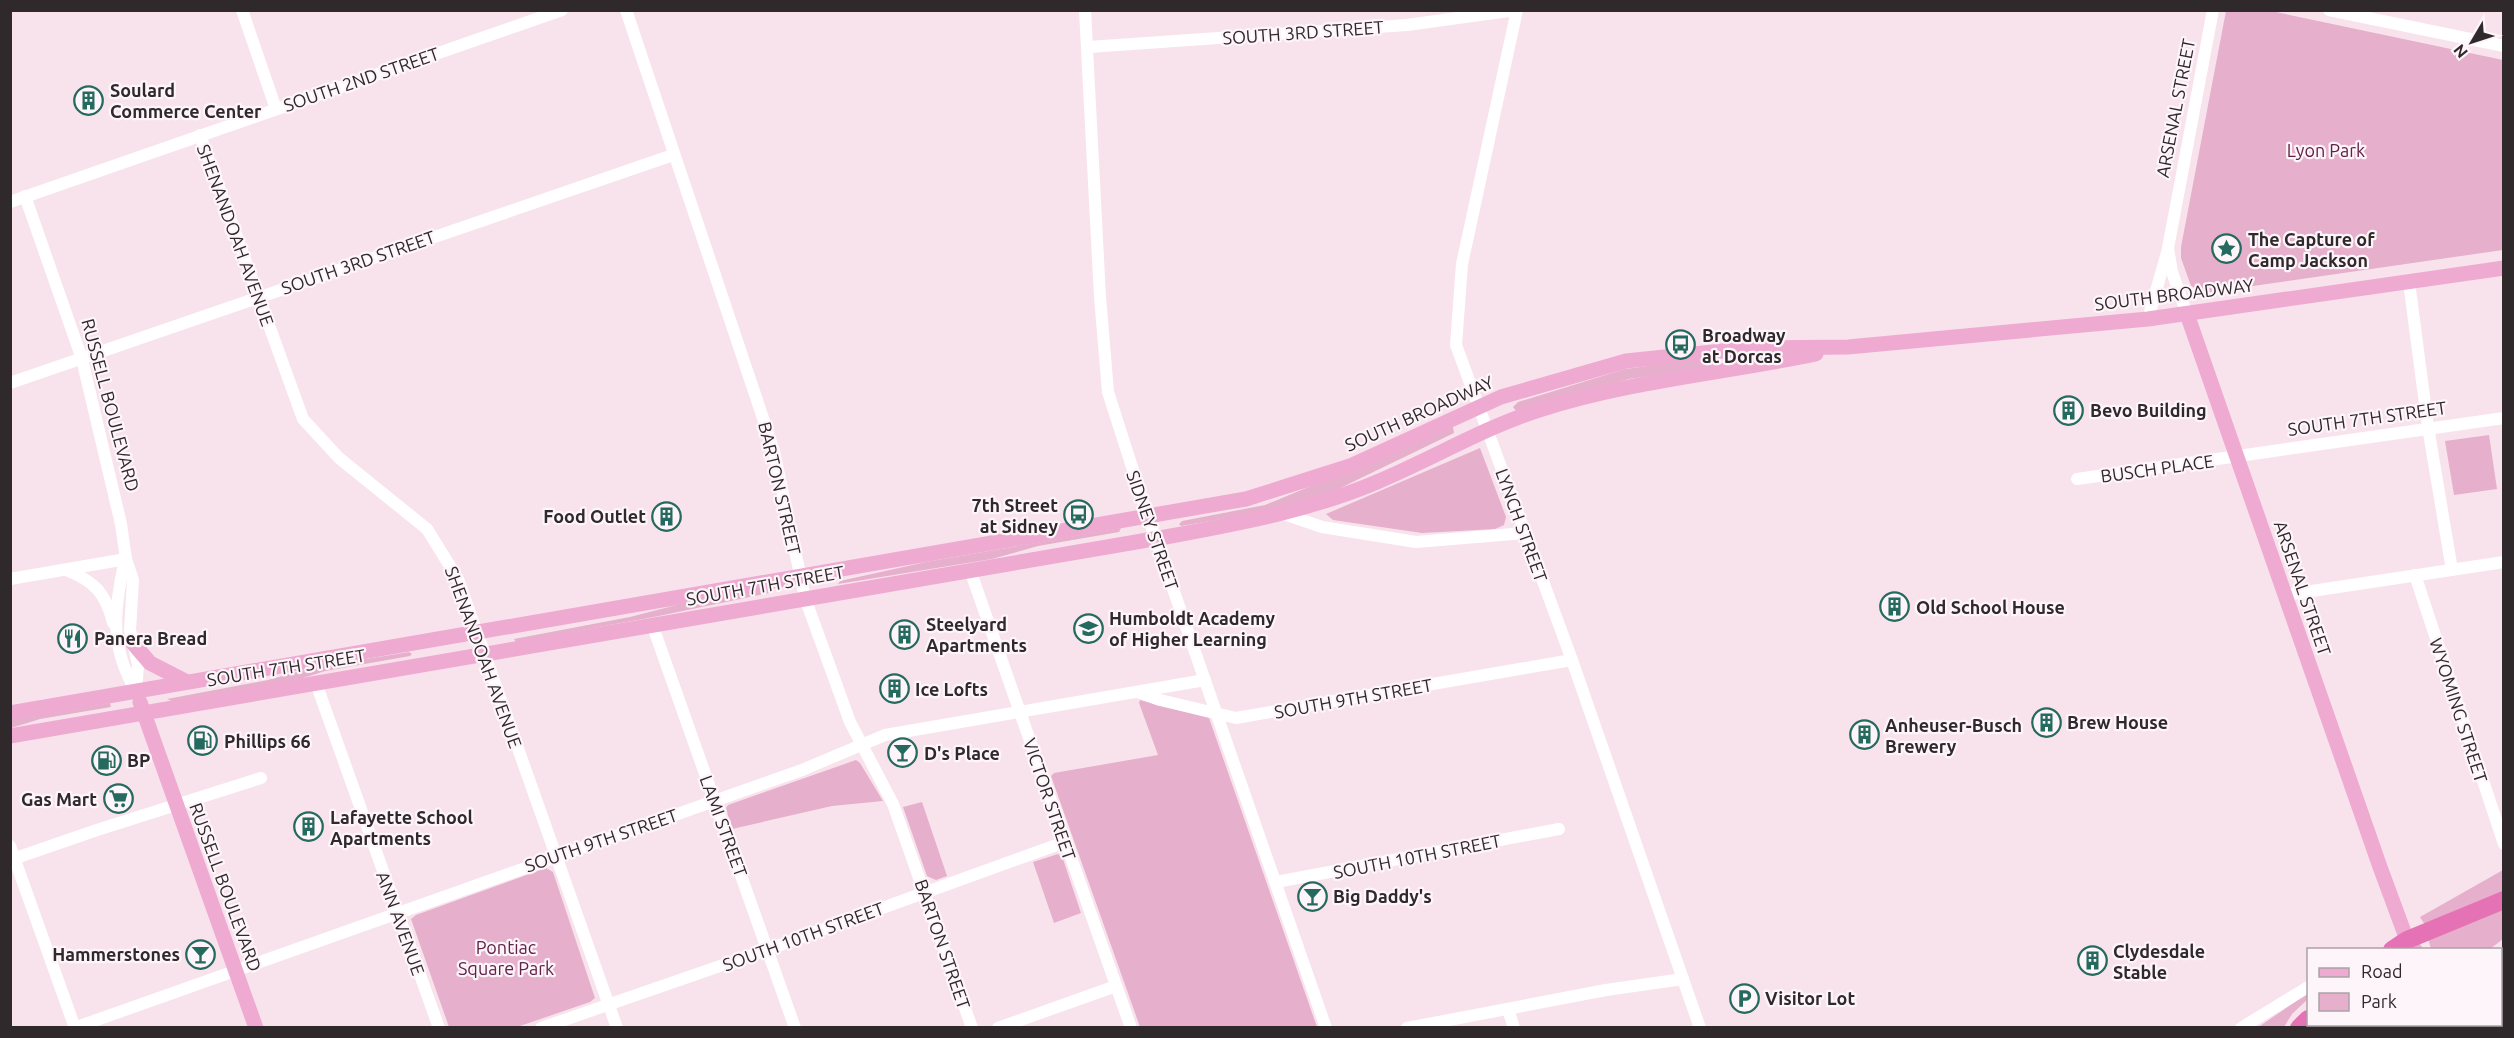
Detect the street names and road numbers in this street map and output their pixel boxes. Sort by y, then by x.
street label: SOUTH 3RD STREET [1222,16,1384,48]
street label: ARSENAL STREET [2152,37,2198,179]
street label: SOUTH 2ND STREET [281,43,441,115]
street label: SHENANDOAH AVENUE [194,141,278,329]
street label: SOUTH 3RD STREET [278,226,438,298]
street label: SOUTH BROADWAY [2093,274,2255,314]
street label: RUSSELL BOULEVARD [78,316,144,494]
street label: SOUTH BROADWAY [1342,371,1497,455]
street label: SOUTH 7TH STREET [2286,397,2448,439]
street label: BARTON STREET [755,420,805,556]
street label: BUSCH PLACE [2099,450,2215,486]
street label: LYNCH STREET [1492,466,1552,584]
street label: SIDNEY STREET [1123,468,1183,592]
street label: ARSENAL STREET [2271,518,2335,658]
street label: SOUTH 7TH STREET [684,561,846,609]
street label: SHENANDOAH AVENUE [442,563,526,751]
street label: WYOMING STREET [2426,635,2492,785]
street label: SOUTH 7TH STREET [205,645,367,689]
street label: SOUTH 9TH STREET [1272,674,1434,722]
street label: VICTOR STREET [1020,736,1080,862]
street label: LAMI STREET [696,773,752,879]
street label: RUSSELL BOULEVARD [186,800,266,974]
street label: SOUTH 9TH STREET [522,804,680,876]
street label: SOUTH 10TH STREET [1332,830,1502,882]
street label: ANN AVENUE [373,868,429,978]
street label: BARTON STREET [911,877,975,1011]
street label: SOUTH 10TH STREET [720,897,886,975]

